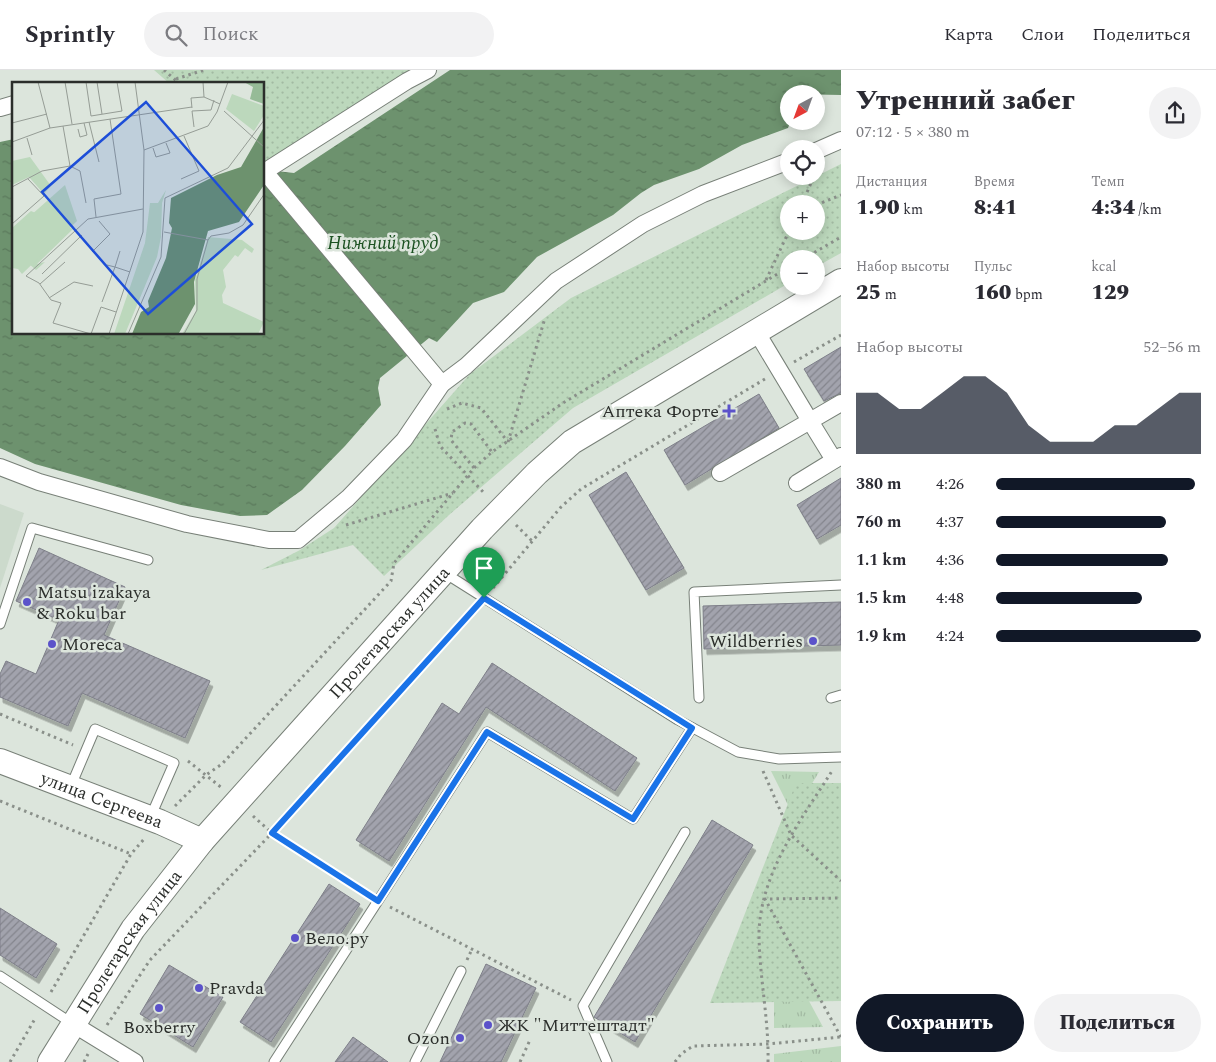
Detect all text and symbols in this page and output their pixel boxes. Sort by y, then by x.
search box [144,12,494,57]
text: Sprintly [25,17,114,53]
text: Поиск [202,20,259,49]
icon: search [162,21,190,49]
text: Карта [944,21,993,48]
text: Слои [1021,21,1064,48]
text: Поделиться [1092,21,1191,48]
text: Утренний забег [856,79,1074,122]
inset map [12,82,265,335]
north arrow [780,85,825,130]
map controls [780,85,825,295]
button: share [1149,87,1201,139]
text: 07:12 · 5 × 380 m [856,120,970,144]
button: locate [780,140,825,185]
text: Дистанция [856,171,927,192]
text: Время [974,171,1015,192]
text: Темп [1091,171,1125,192]
text: 1.90 [856,192,900,224]
text: 8:41 [974,192,1017,224]
text: 4:34 [1091,192,1135,224]
button: + [780,195,825,240]
text: km [900,199,923,220]
text: /km [1135,199,1162,220]
water label: Нижний пруд [327,229,439,258]
button: − [780,250,825,295]
text: Набор высоты [856,256,950,277]
text: Пульс [974,256,1013,277]
text: kcal [1091,256,1116,277]
text: 25 [856,277,881,309]
text: 160 [974,277,1011,309]
text: 129 [1091,277,1129,309]
text: m [881,284,897,305]
text: bpm [1011,284,1043,305]
text: Набор высоты [856,335,963,359]
text: 52–56 m [1143,335,1201,359]
place label: Аптека Форте [602,398,719,425]
marker: Аптека Форте [723,405,735,417]
text: 380 m [856,472,901,496]
text: 4:26 [936,472,964,496]
text: 760 m [856,510,901,534]
text: 4:37 [936,510,964,534]
pin [463,547,505,598]
text: 1.1 km [856,548,906,572]
text: 4:36 [936,548,964,572]
icon: arrive [470,554,498,582]
street label: Пролетарская улица [323,560,457,705]
place label: Matsu izakaya & Roku bar [37,579,151,627]
text: 1.5 km [856,586,906,610]
text: 4:48 [936,586,964,610]
marker: Matsu izakaya & Roku bar [21,596,33,608]
text: 1.9 km [856,624,906,648]
text: 4:24 [936,624,964,648]
place label: Wildberries [709,628,803,655]
place label: Moreca [62,631,122,658]
marker: Wildberries [807,635,819,647]
marker: Moreca [46,638,58,650]
street label: улица Сергеева [36,764,167,836]
street label: Пролетарская улица [70,864,189,1019]
place label: Вело.ру [305,925,370,952]
marker: Вело.ру [289,932,301,944]
place label: Pravda [209,975,264,1002]
marker: Pravda [193,982,205,994]
button: Сохранить [856,994,1024,1052]
button: Поделиться [1034,994,1201,1052]
marker: Boxberry [153,1002,165,1014]
place label: ЖК "Миттештадт" [498,1012,655,1039]
place label: Boxberry [123,1014,196,1041]
marker: ЖК "Миттештадт" [482,1019,494,1031]
place label: Ozon [407,1025,450,1052]
marker: Ozon [454,1032,466,1044]

